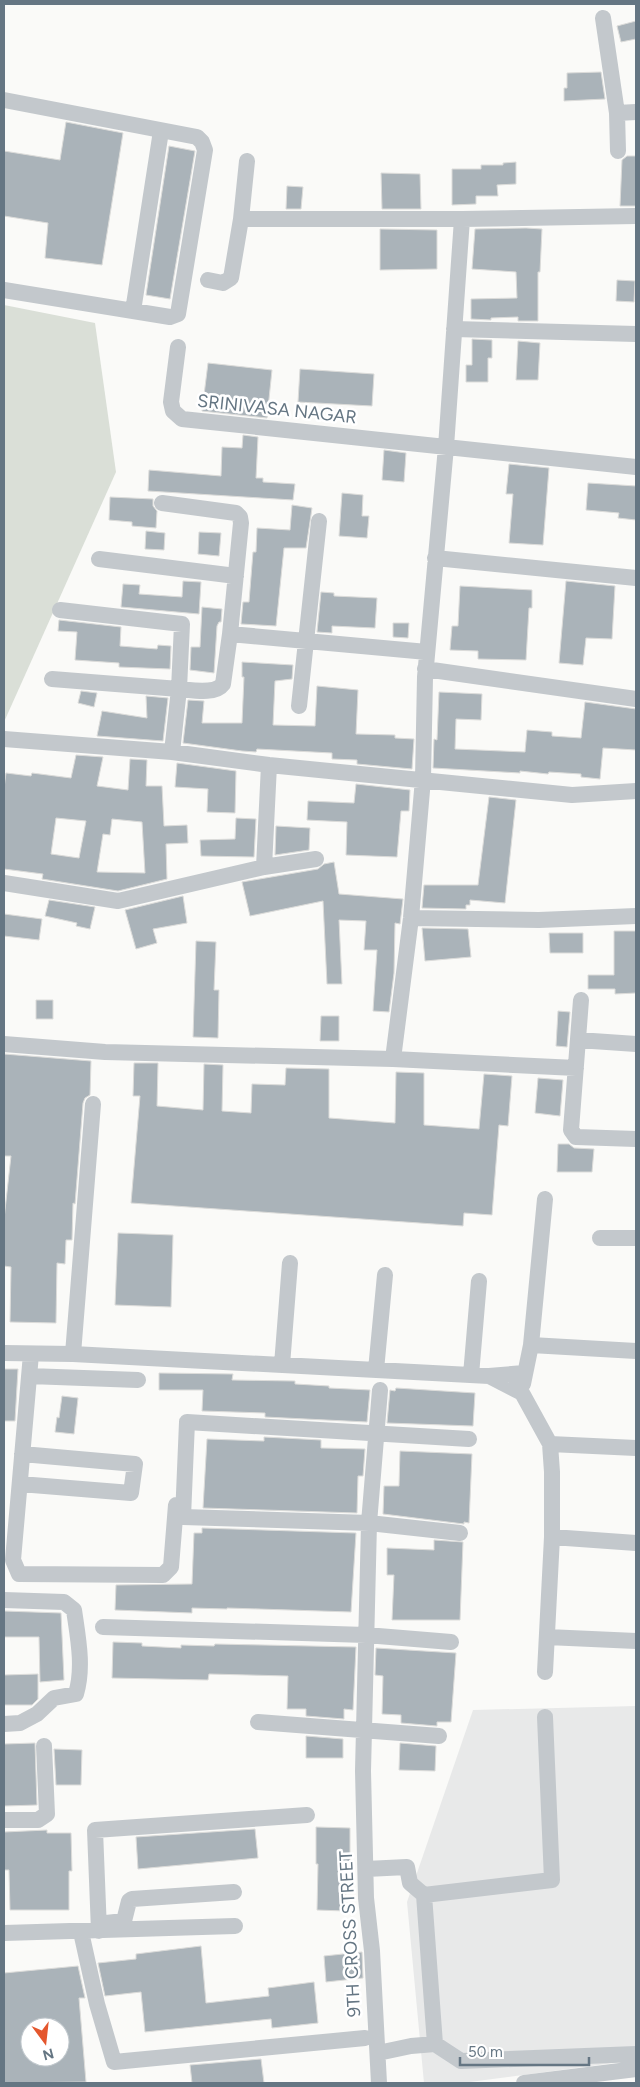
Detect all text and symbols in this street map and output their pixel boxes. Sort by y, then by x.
street label: SRINIVASA NAGAR [196,390,358,428]
street label: 9TH CROSS STREET [335,1850,365,2018]
north arrow [20,2017,70,2067]
scale bar [460,2034,589,2066]
text: 50 m [468,2043,503,2061]
text: N [41,2044,56,2064]

